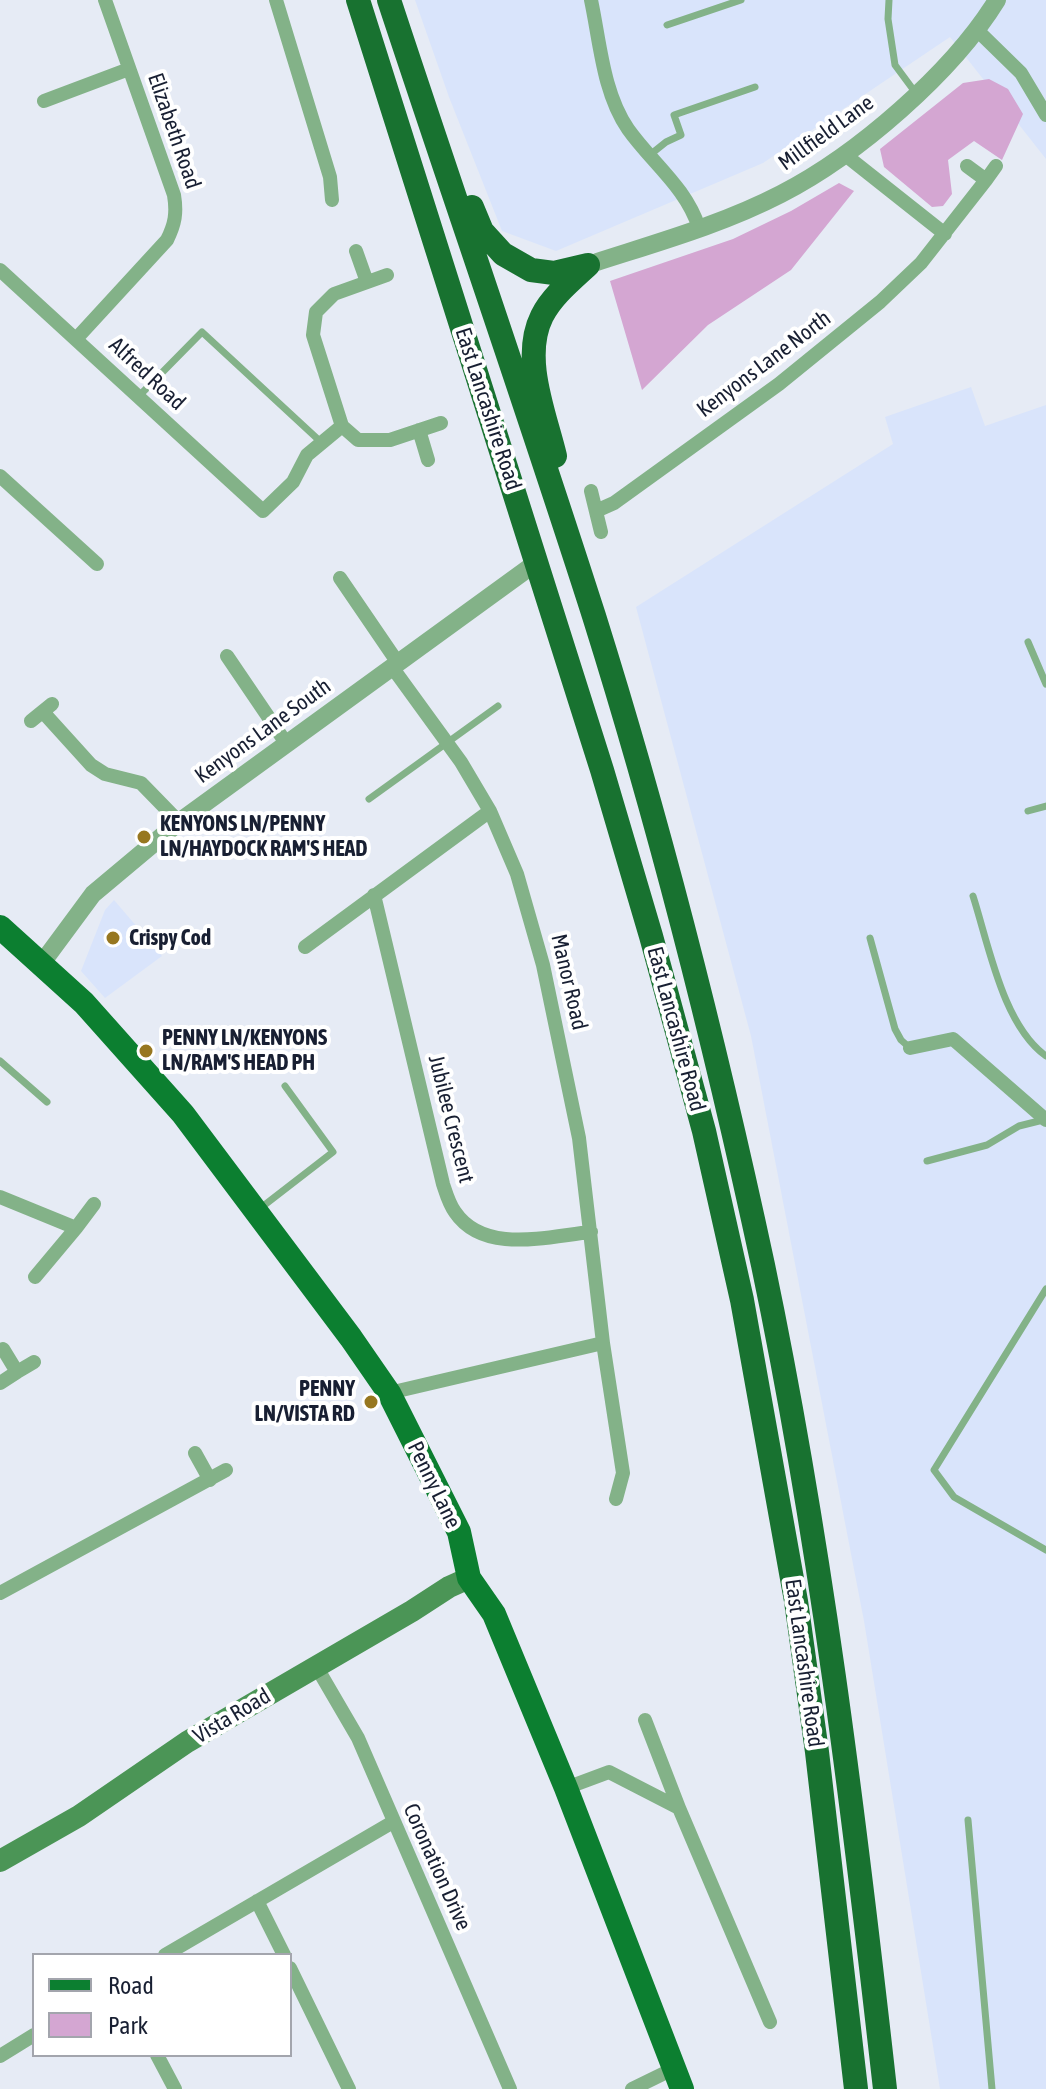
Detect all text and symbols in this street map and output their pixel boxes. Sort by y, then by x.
street label: Elizabeth Road [142,70,206,192]
street label: Millfield Lane [773,90,879,176]
street label: Kenyons Lane North [692,305,836,423]
street label: East Lancashire Road [449,324,527,494]
street label: Alfred Road [103,332,191,416]
street label: Kenyons Lane South [190,673,336,789]
place label: KENYONS LN/PENNY LN/HAYDOCK RAM'S HEAD [160,811,368,862]
marker: KENYONS LN/PENNY LN/HAYDOCK RAM'S HEAD [135,828,153,846]
place label: Crispy Cod [129,925,211,951]
marker: Crispy Cod [104,929,122,947]
street label: Manor Road [545,932,593,1032]
street label: East Lancashire Road [641,944,711,1114]
place label: PENNY LN/KENYONS LN/RAM'S HEAD PH [162,1025,327,1076]
marker: PENNY LN/KENYONS LN/RAM'S HEAD PH [137,1042,155,1060]
street label: Jubilee Crescent [422,1052,480,1186]
place label: PENNY LN/VISTA RD [255,1376,355,1428]
marker: PENNY LN/VISTA RD [362,1393,380,1411]
street label: Penny Lane [402,1437,466,1533]
street label: East Lancashire Road [779,1577,829,1749]
street label: Vista Road [189,1683,275,1749]
street label: Coronation Drive [397,1799,477,1935]
legend [32,1953,292,2057]
text: Road [108,1972,154,1999]
text: Park [108,2012,148,2039]

